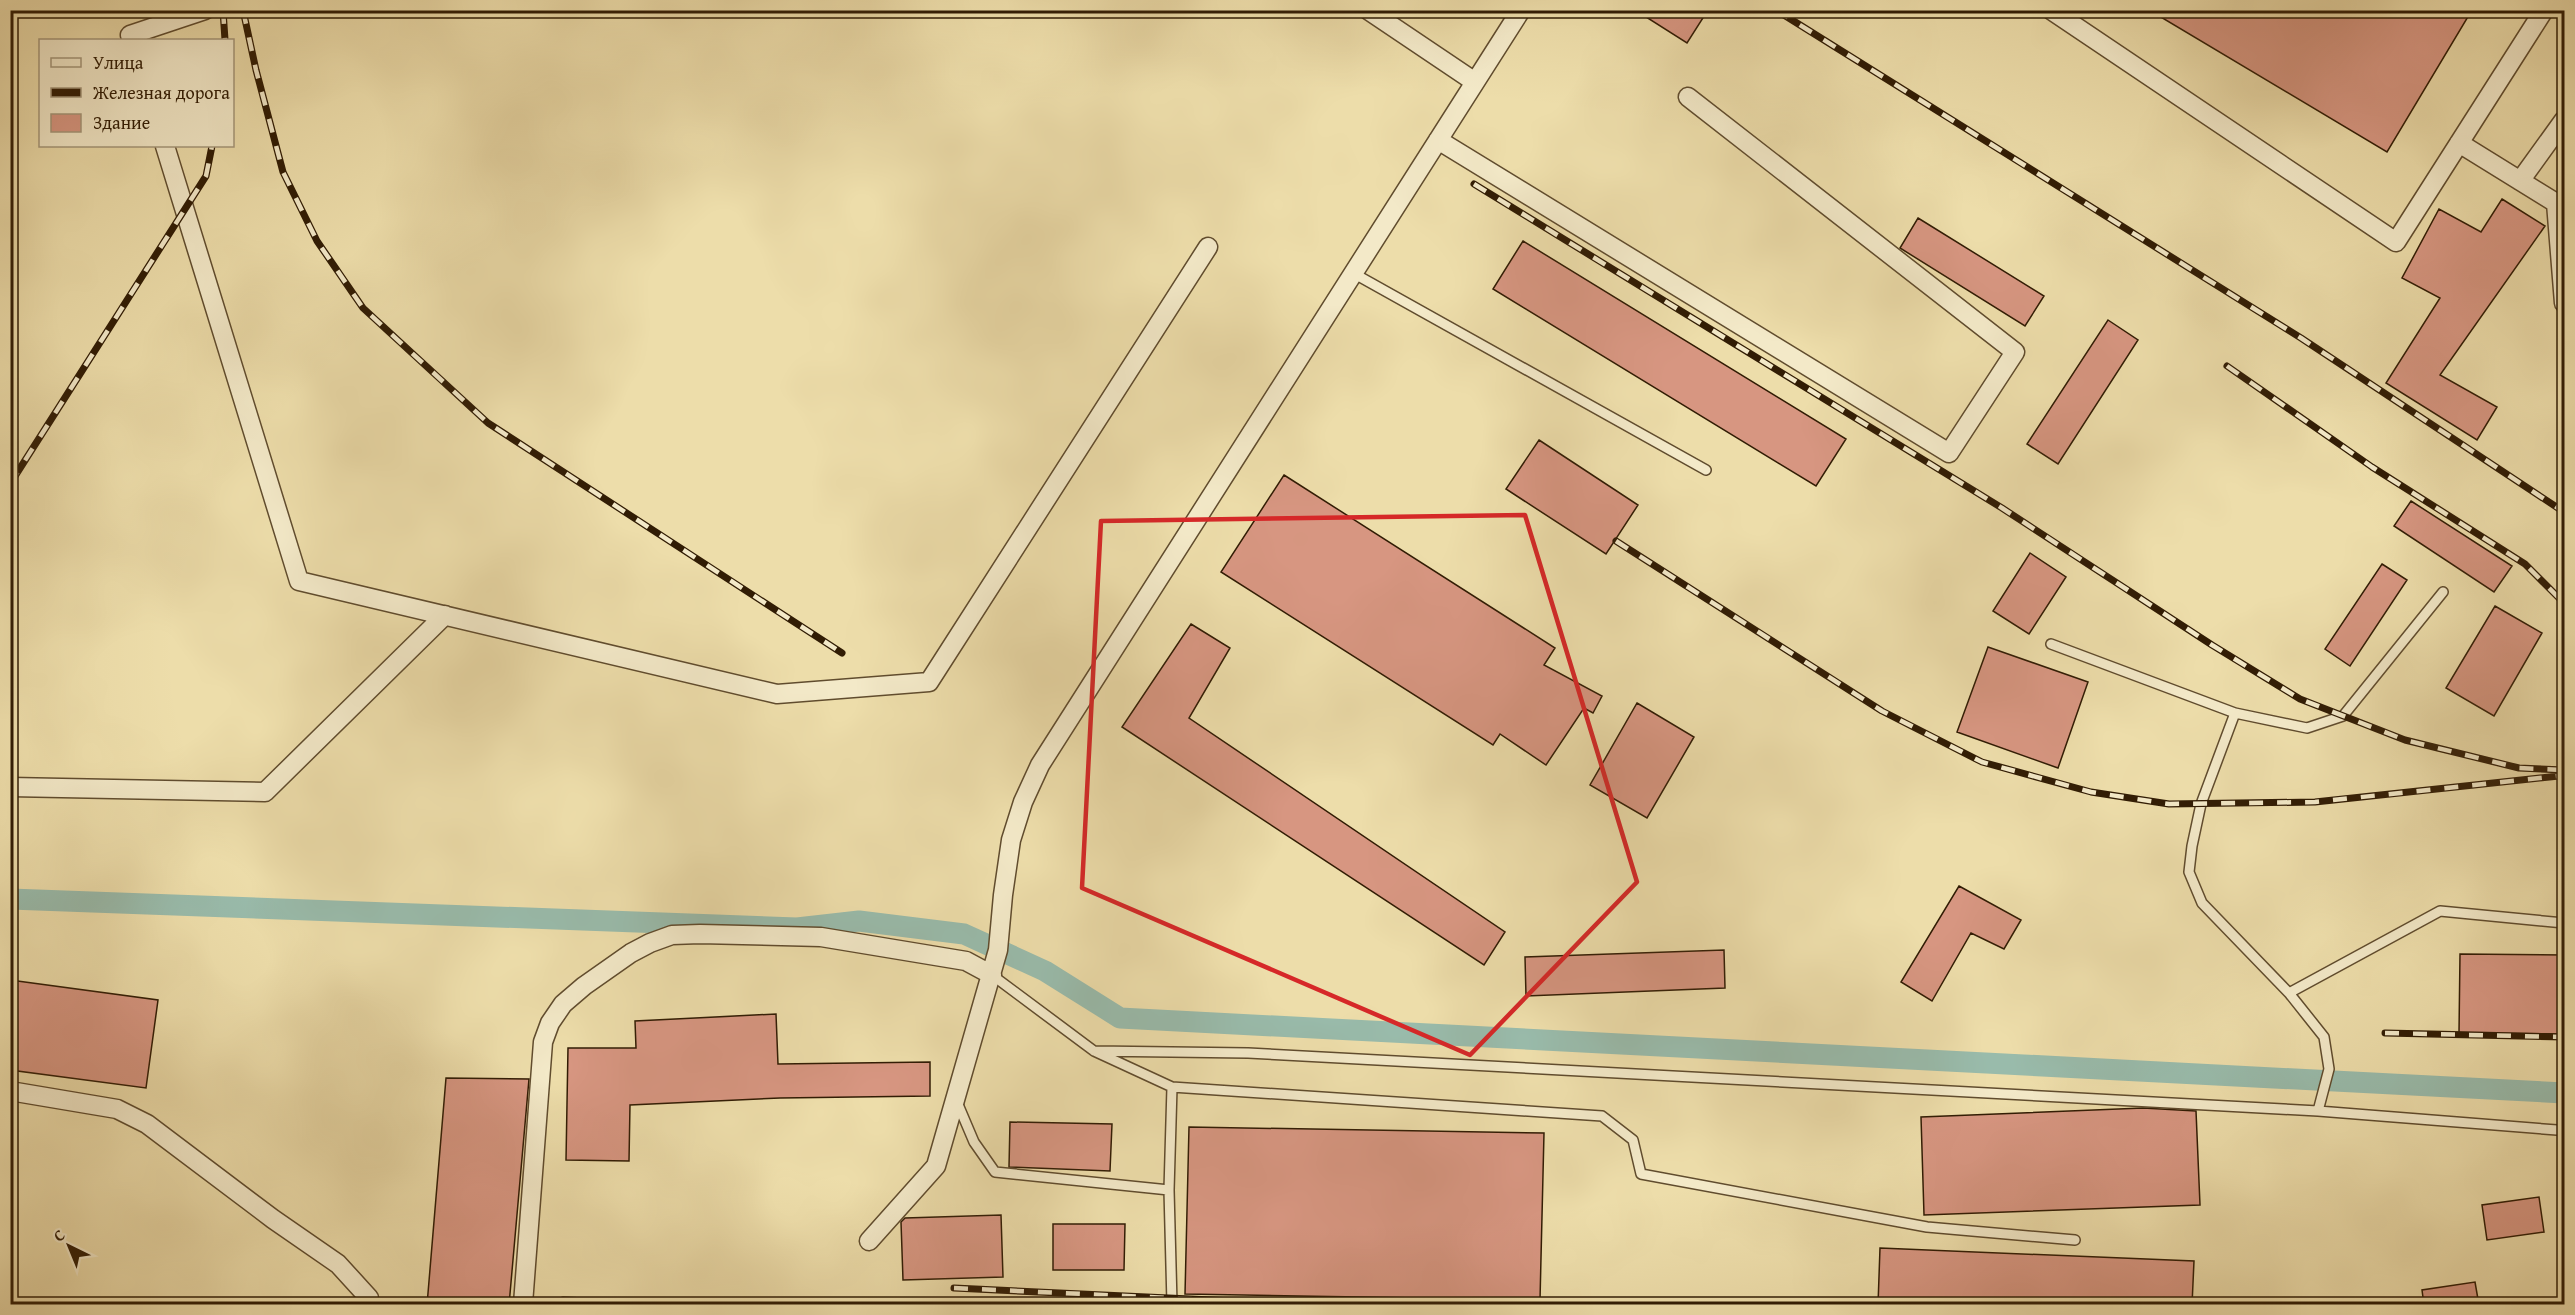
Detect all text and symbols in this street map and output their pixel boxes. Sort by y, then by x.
legend [39,39,234,147]
text: Улица [93,49,144,76]
text: Железная дорога [92,79,230,106]
text: Здание [93,109,150,136]
north arrow [39,1216,99,1276]
text: С [47,1223,70,1247]

